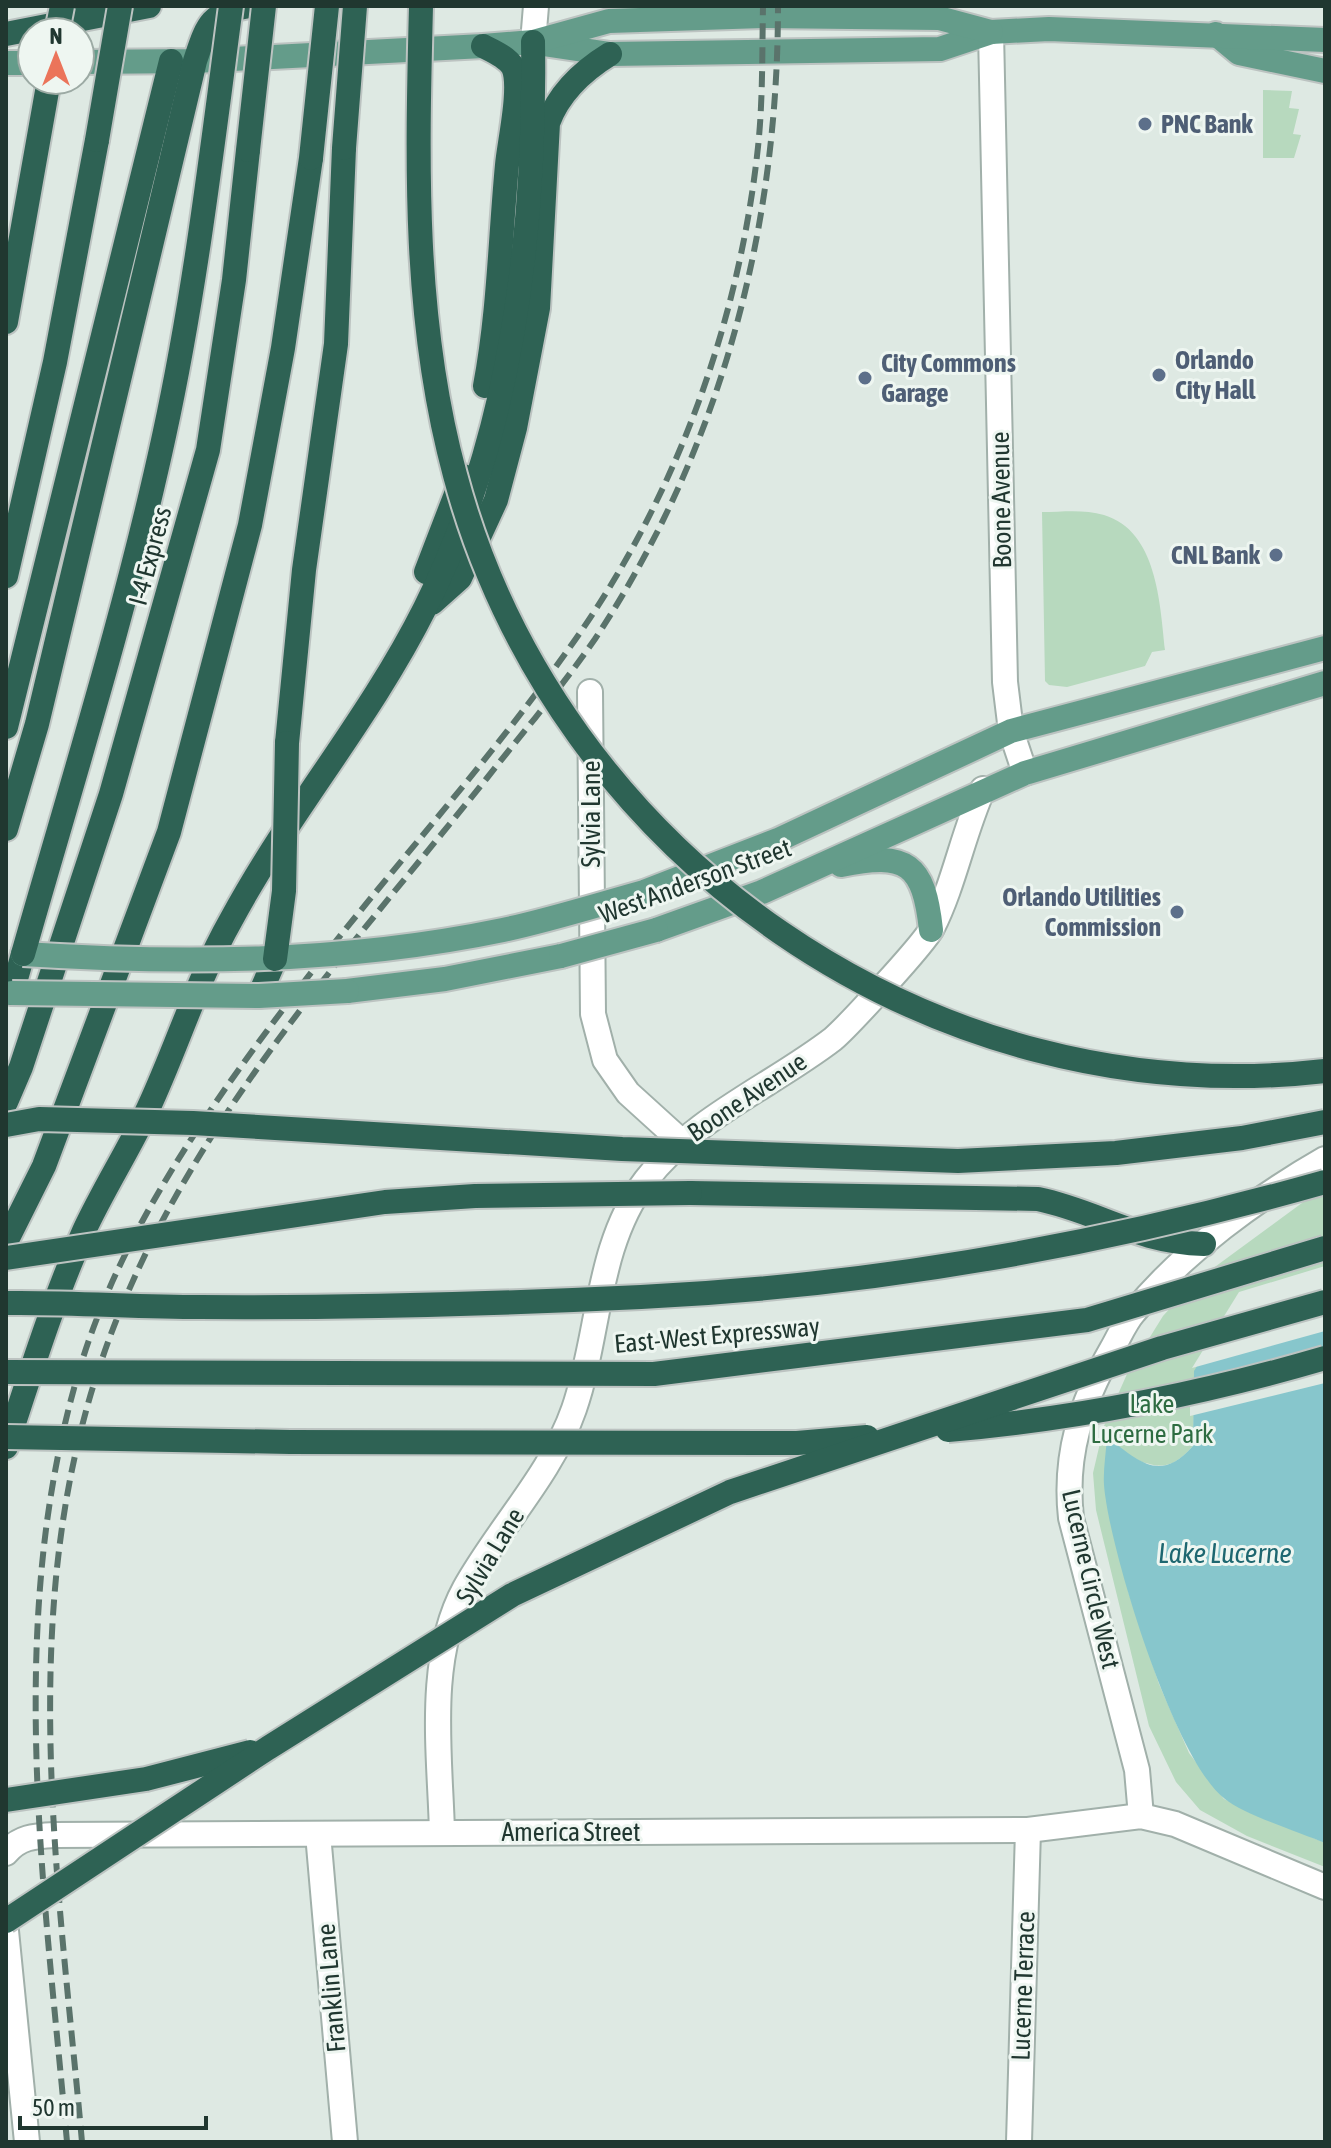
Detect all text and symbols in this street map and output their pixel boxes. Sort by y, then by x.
north arrow [16,16,96,96]
text: N [50,23,62,49]
place label: PNC Bank [1161,109,1253,139]
marker: PNC Bank [1136,115,1154,133]
place label: Orlando City Hall [1175,345,1257,405]
place label: City Commons Garage [881,348,1016,408]
marker: Orlando City Hall [1150,366,1168,384]
marker: City Commons Garage [856,369,874,387]
street label: Boone Avenue [985,431,1017,569]
street label: I-4 Express [122,504,178,608]
place label: CNL Bank [1171,540,1261,570]
marker: CNL Bank [1267,546,1285,564]
street label: Sylvia Lane [576,761,606,867]
street label: West Anderson Street [595,832,795,930]
place label: Orlando Utilities Commission [1002,882,1161,942]
marker: Orlando Utilities Commission [1168,903,1186,921]
street label: Boone Avenue [682,1046,812,1148]
street label: East-West Expressway [613,1311,821,1359]
park label: Lake Lucerne Park [1090,1389,1214,1449]
street label: Lucerne Circle West [1056,1486,1126,1672]
street label: Sylvia Lane [450,1502,530,1610]
water label: Lake Lucerne [1158,1537,1292,1569]
street label: America Street [501,1817,641,1847]
street label: Lucerne Terrace [1005,1911,1041,2061]
street label: Franklin Lane [310,1923,352,2053]
scale bar [20,2080,206,2130]
text: 50 m [32,2094,75,2121]

